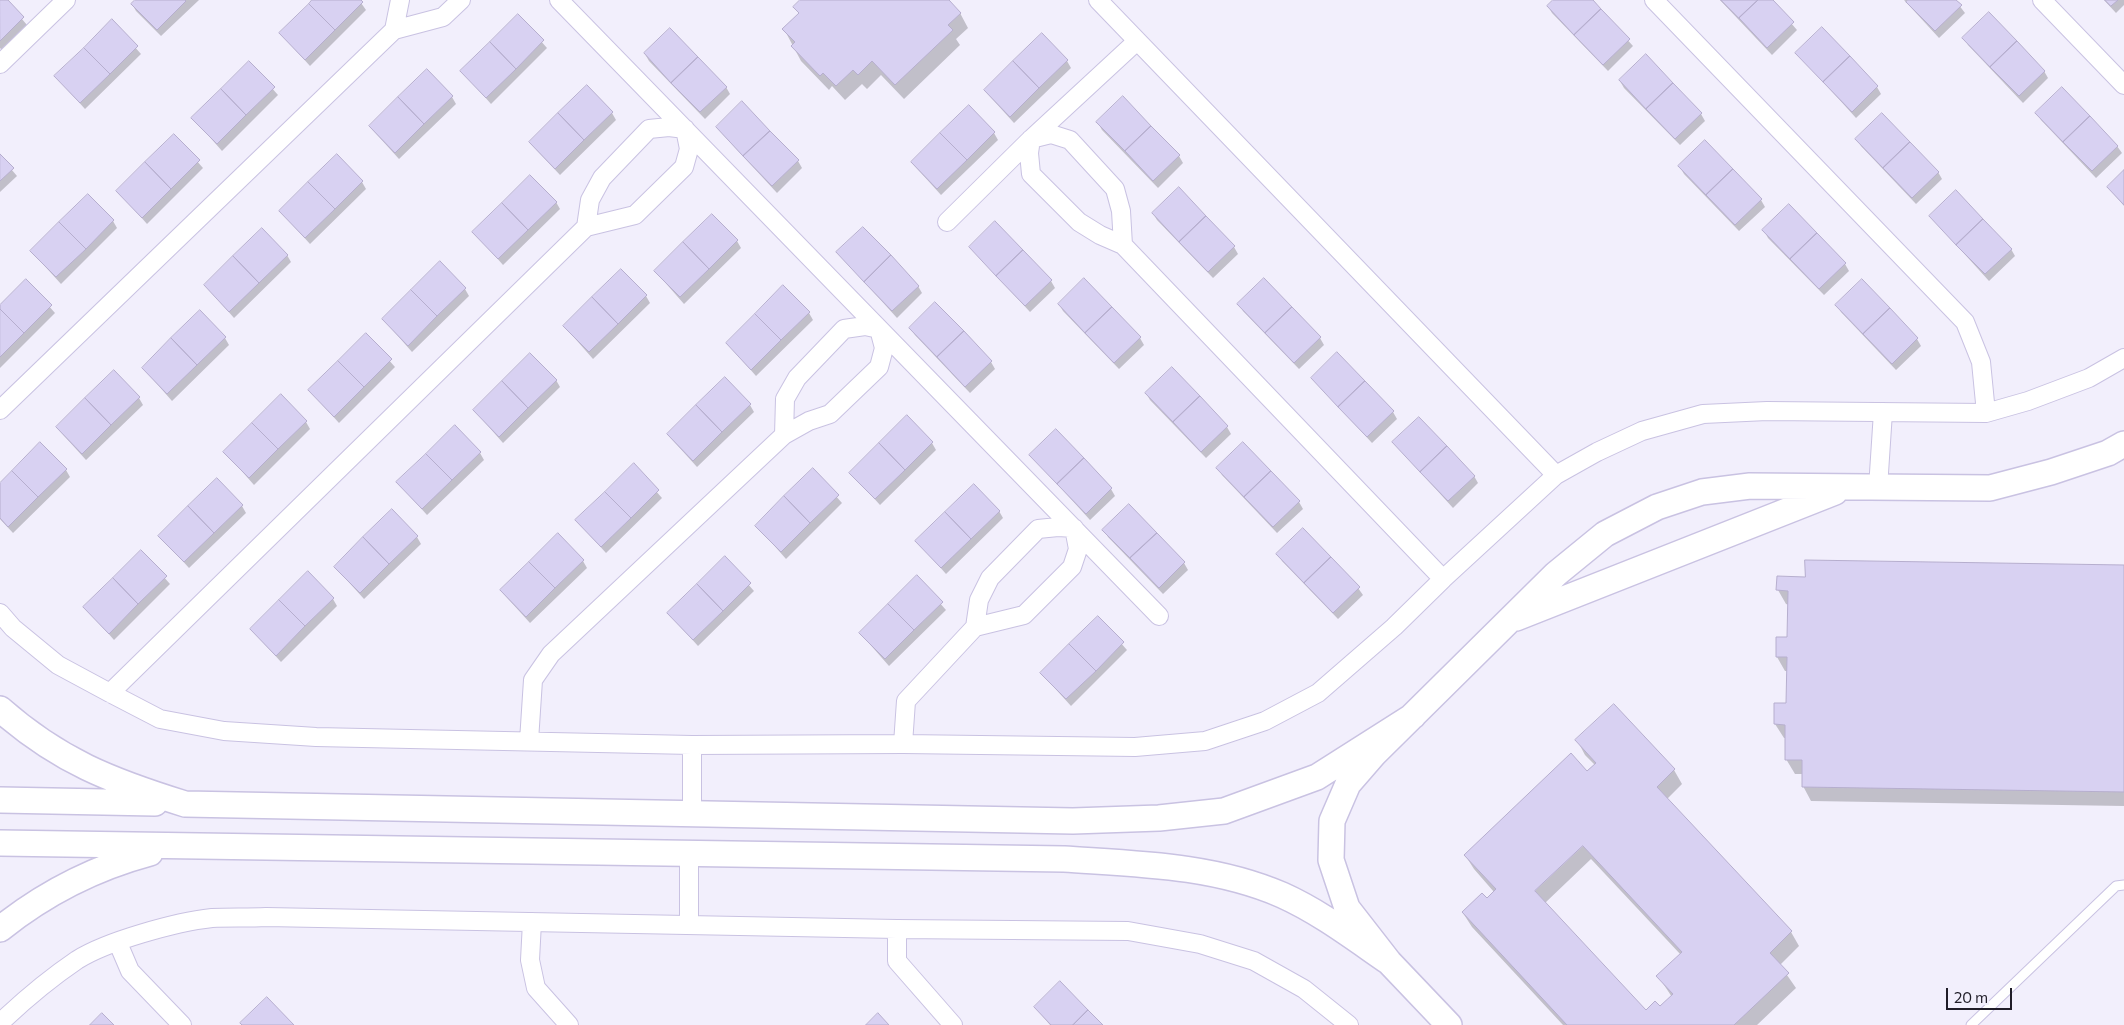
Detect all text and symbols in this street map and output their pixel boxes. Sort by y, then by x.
scale bar [1949,978,2015,1010]
text: 20 m [1954,988,1988,1006]

